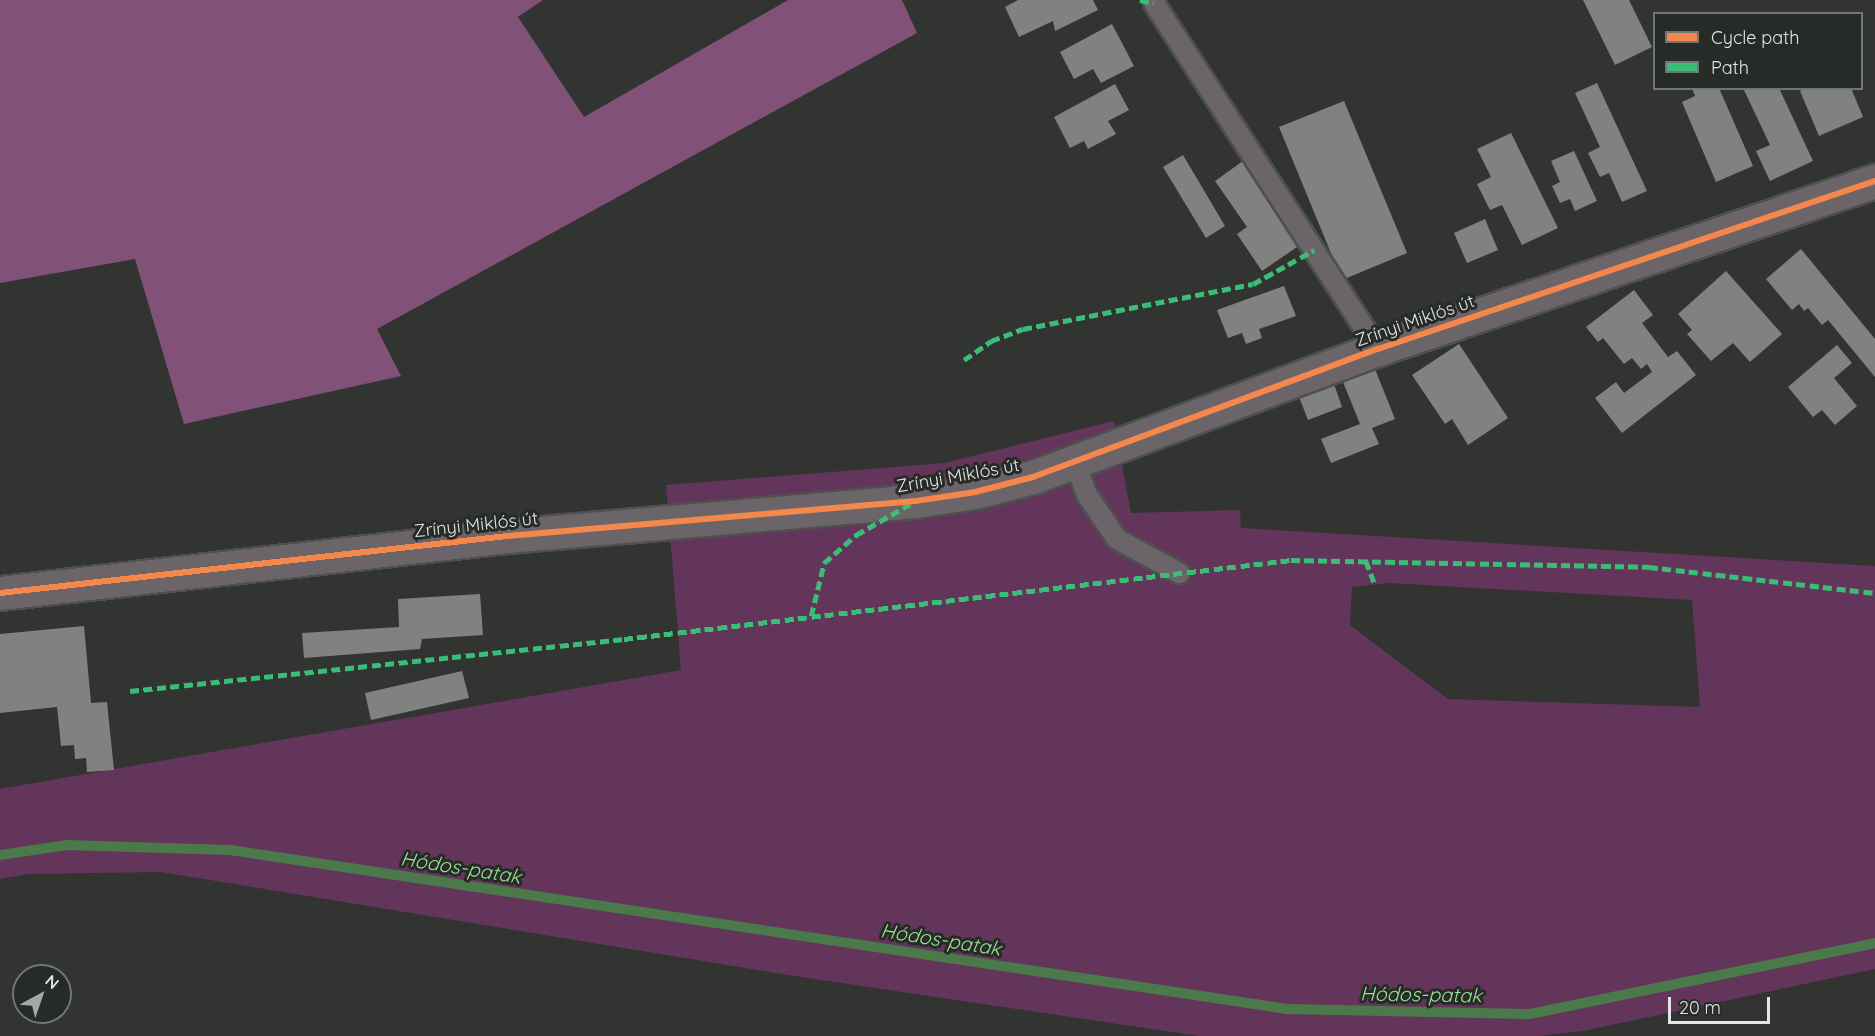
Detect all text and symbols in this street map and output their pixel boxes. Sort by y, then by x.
legend [1653,12,1863,90]
text: Cycle path [1711,26,1799,49]
text: Path [1711,56,1749,79]
street label: Zrínyi Miklós út [1353,290,1477,352]
street label: Zrínyi Miklós út [895,455,1021,497]
street label: Zrínyi Miklós út [413,508,539,542]
water label: Hódos-patak [399,846,523,888]
water label: Hódos-patak [879,918,1003,960]
north arrow [12,964,72,1024]
text: N [41,970,63,993]
water label: Hódos-patak [1360,981,1482,1007]
scale bar [1671,985,1773,1023]
text: 20 m [1679,996,1721,1019]

